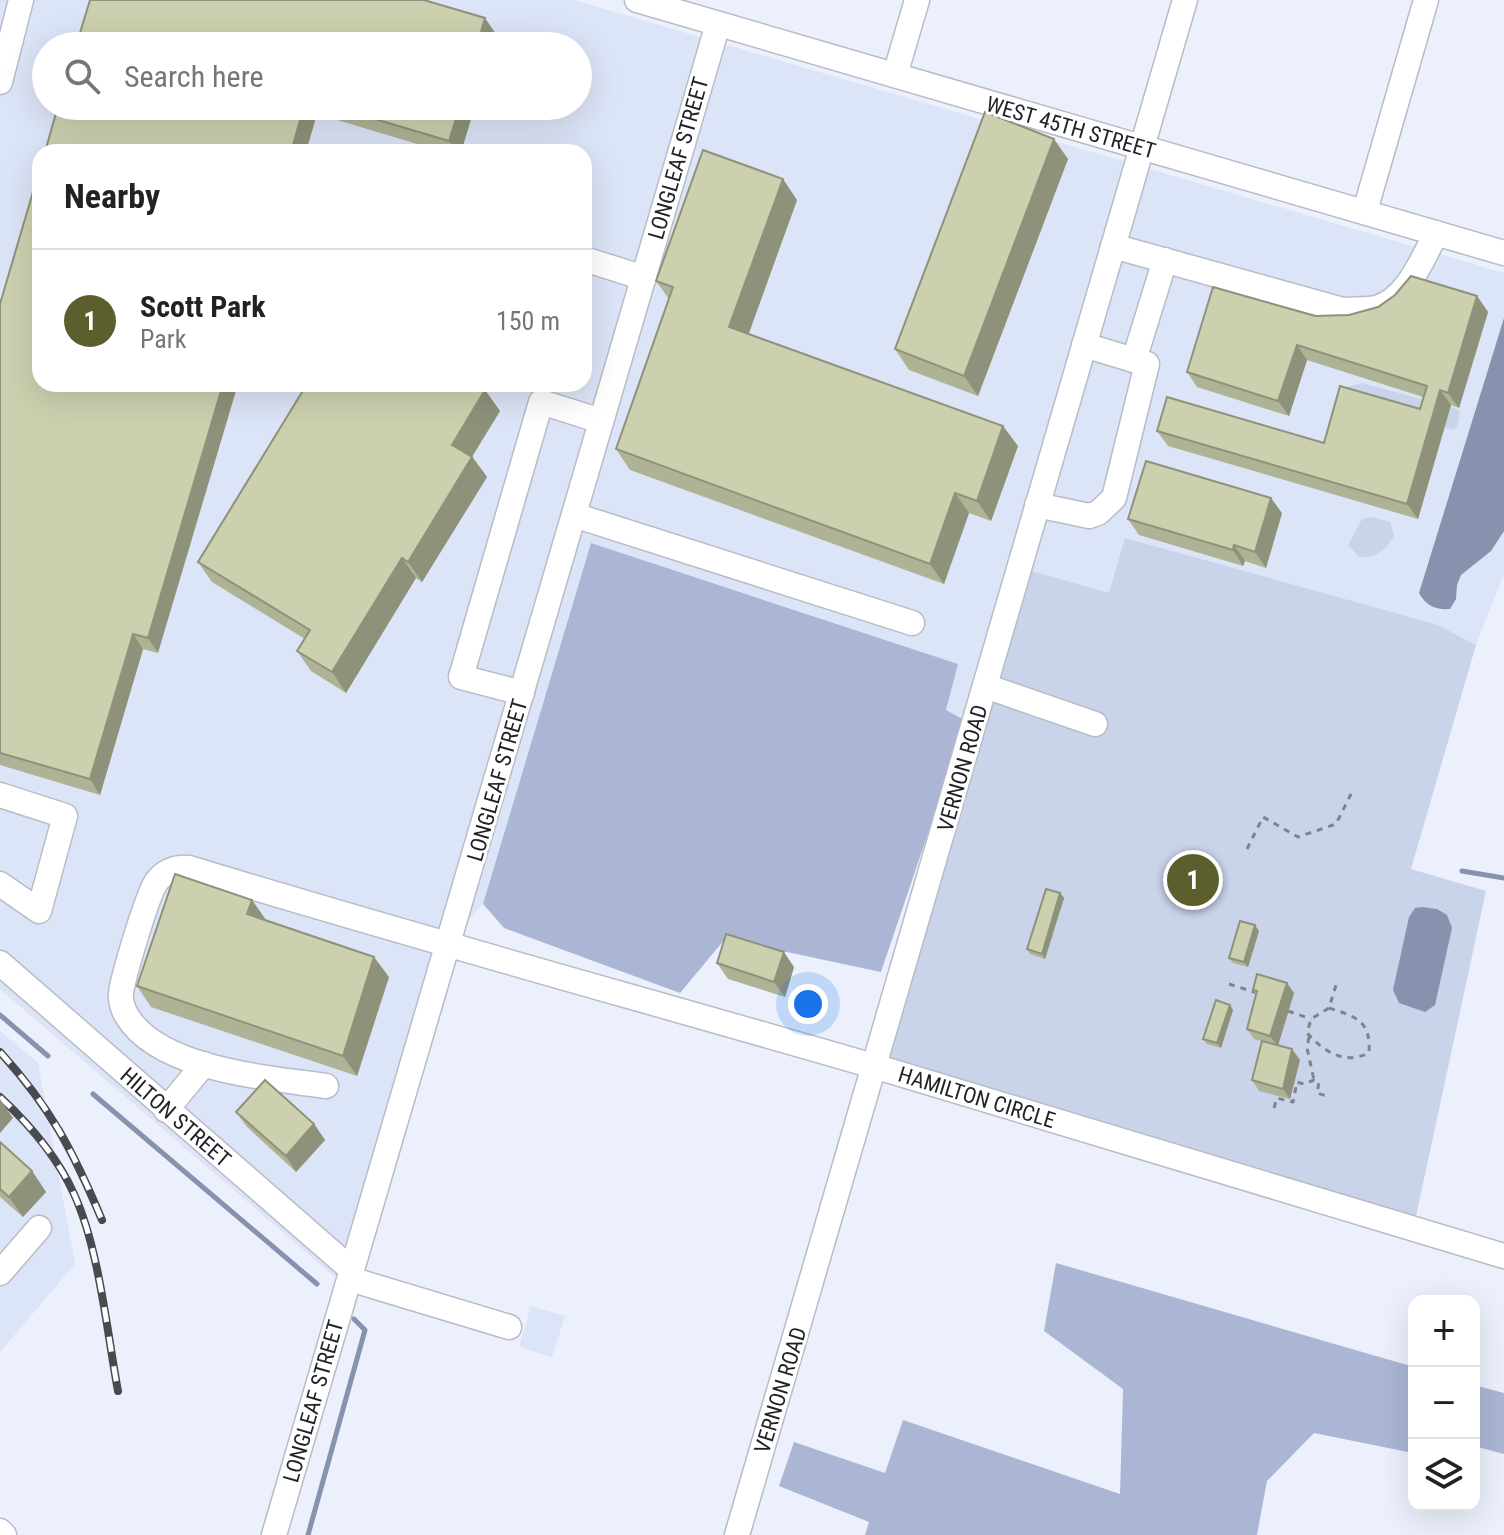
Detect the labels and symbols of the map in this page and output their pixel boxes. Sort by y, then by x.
street label: LONGLEAF STREET [643,74,714,242]
street label: WEST 45TH STREET [983,91,1158,164]
street label: LONGLEAF STREET [462,696,533,864]
street label: VERNON ROAD [932,702,992,834]
pin: 1 [1167,850,1219,910]
your location [788,984,828,1024]
street label: HAMILTON CIRCLE [895,1062,1058,1133]
street label: HILTON STREET [115,1063,236,1172]
street label: LONGLEAF STREET [278,1317,349,1485]
street label: VERNON ROAD [749,1324,811,1456]

